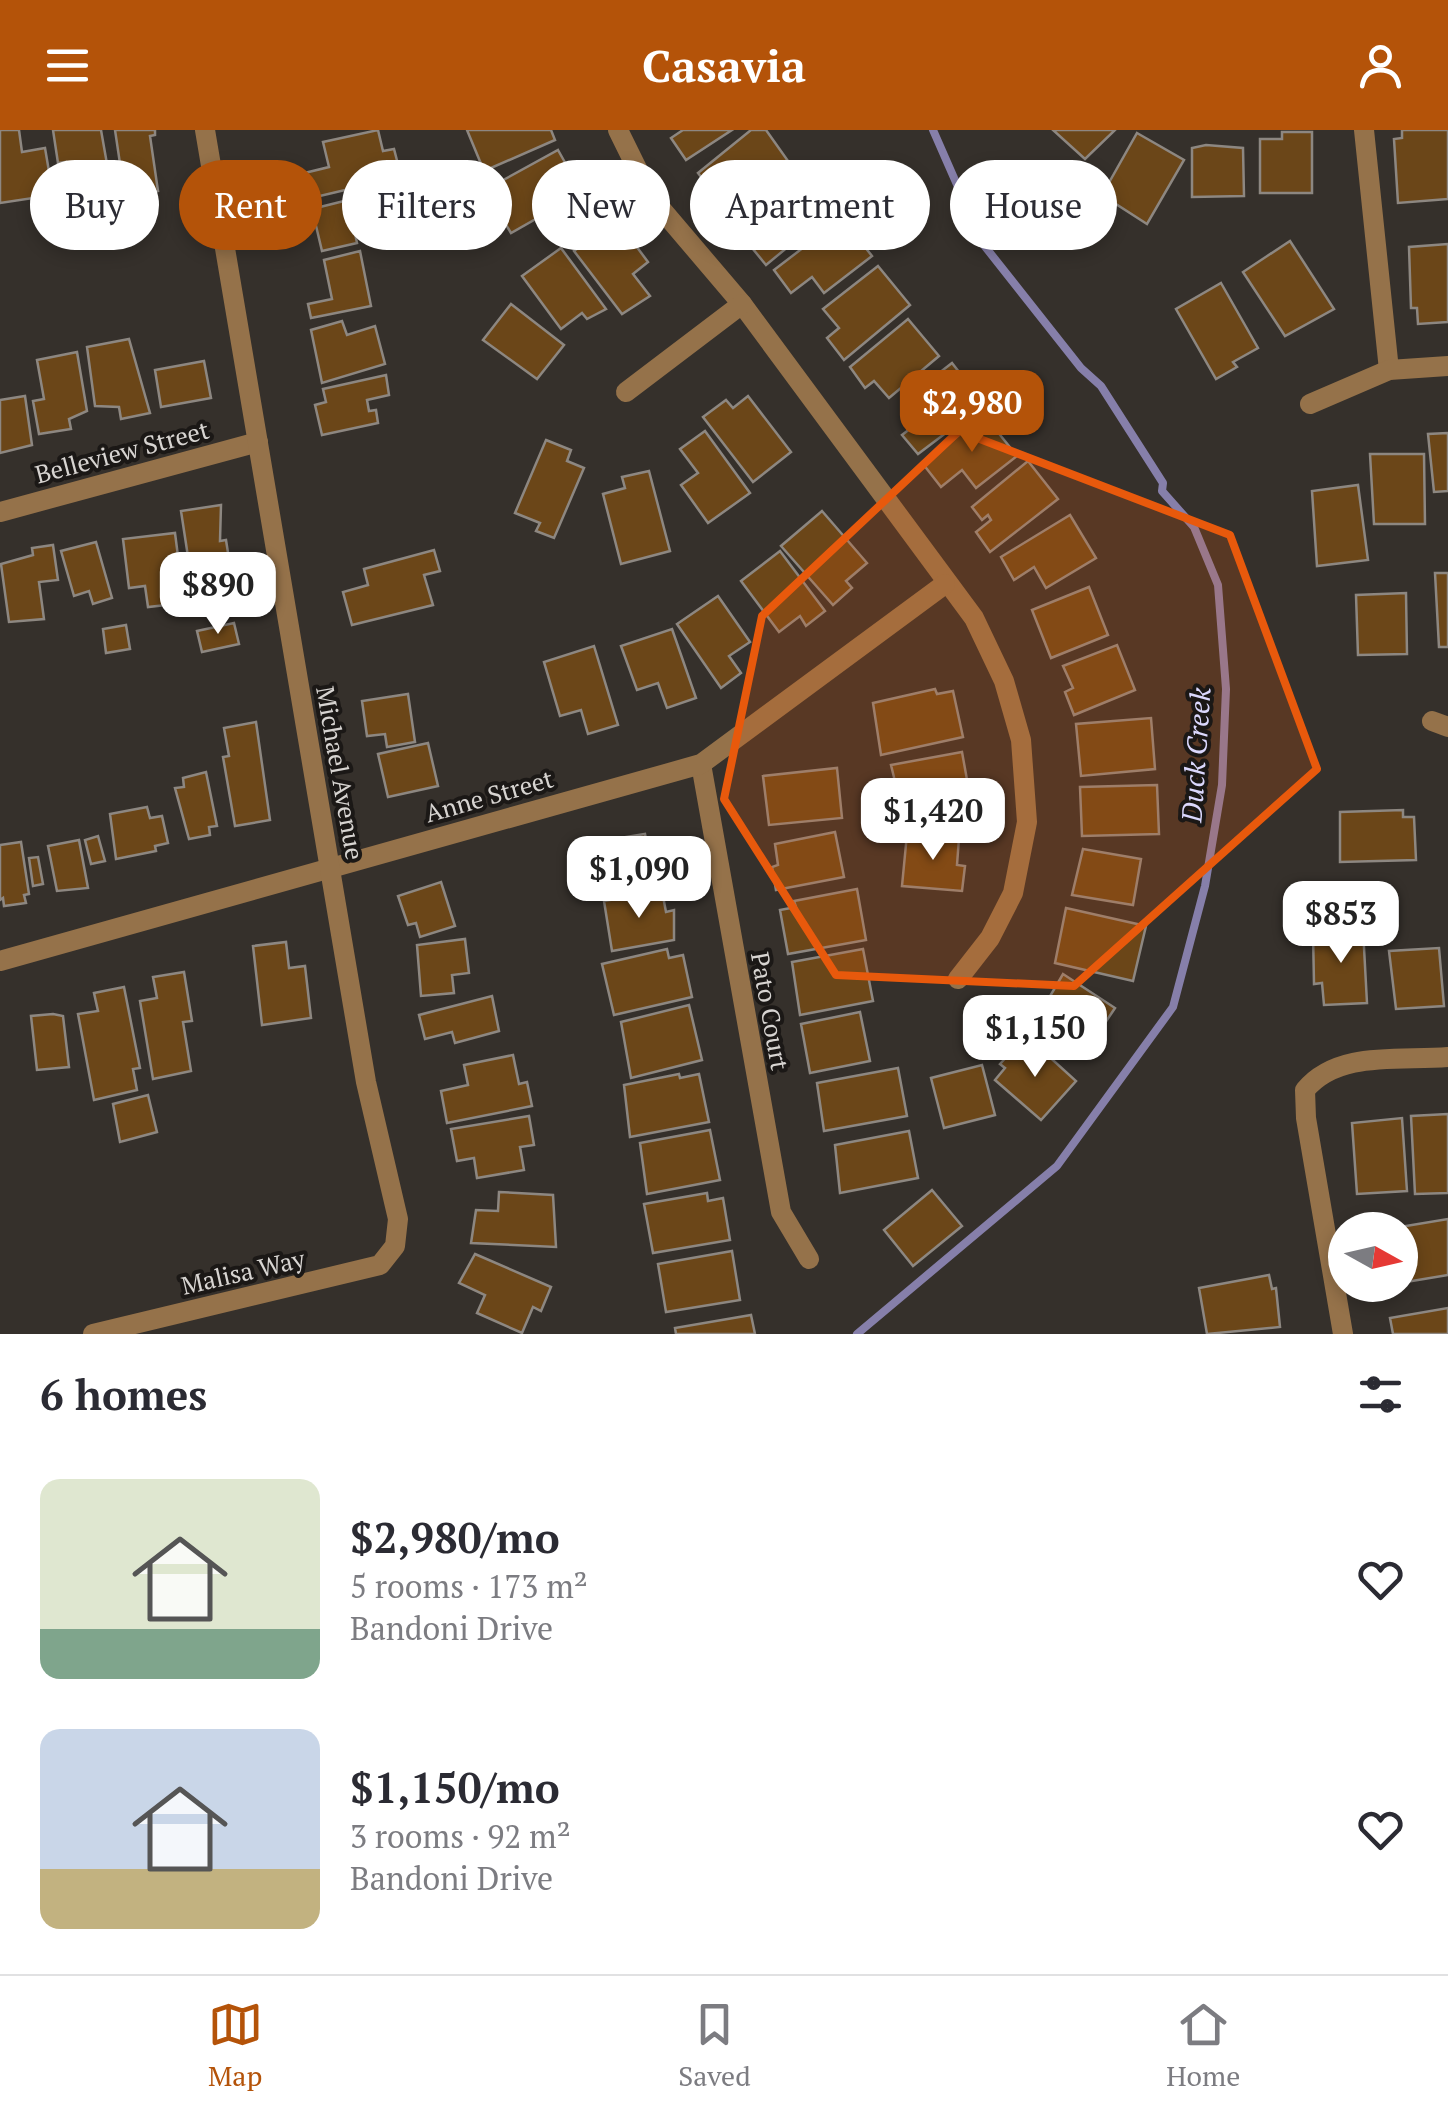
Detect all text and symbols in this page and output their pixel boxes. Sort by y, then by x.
text: Casavia [642,35,806,95]
icon: menu [40,38,95,93]
icon: person [1353,38,1408,93]
chip: Buy [30,160,159,250]
chip: Rent [179,160,322,250]
chip: Filters [342,160,512,250]
chip: New [532,160,670,250]
chip: Apartment [690,160,930,250]
chip: House [950,160,1117,250]
pin: $2,980 [891,370,1053,455]
text: $2,980 [922,381,1022,423]
street label: Belleview Street [31,412,213,491]
pin: $890 [159,552,277,637]
text: $890 [182,563,254,605]
street label: Michael Avenue [309,684,372,862]
water label: Duck Creek [1172,686,1219,825]
street label: Anne Street [421,761,557,830]
pin: $1,420 [852,778,1014,863]
text: $1,420 [883,789,983,831]
pin: $1,090 [558,836,720,921]
text: $1,090 [589,847,689,889]
pin: $853 [1282,881,1400,966]
text: $853 [1305,892,1377,934]
street label: Pato Court [744,949,797,1072]
pin: $1,150 [954,995,1116,1080]
text: $1,150 [985,1006,1085,1048]
north arrow [1328,1212,1418,1302]
map controls [1328,1212,1418,1302]
street label: Malisa Way [178,1241,308,1302]
text: 6 homes [40,1366,207,1422]
icon: filters [1353,1367,1408,1422]
text: $2,980/mo [350,1509,560,1565]
icon: home [120,1519,240,1639]
icon: heart [1353,1552,1408,1607]
text: 5 rooms · 173 m² [350,1565,588,1607]
text: Bandoni Drive [350,1607,553,1649]
text: $1,150/mo [350,1759,560,1815]
icon: home [120,1769,240,1889]
icon: heart [1353,1802,1408,1857]
text: 3 rooms · 92 m² [350,1815,571,1857]
text: Bandoni Drive [350,1857,553,1899]
tab: Map [208,1997,263,2094]
tab: Saved [678,1997,751,2094]
tab: Home [1166,1997,1240,2094]

